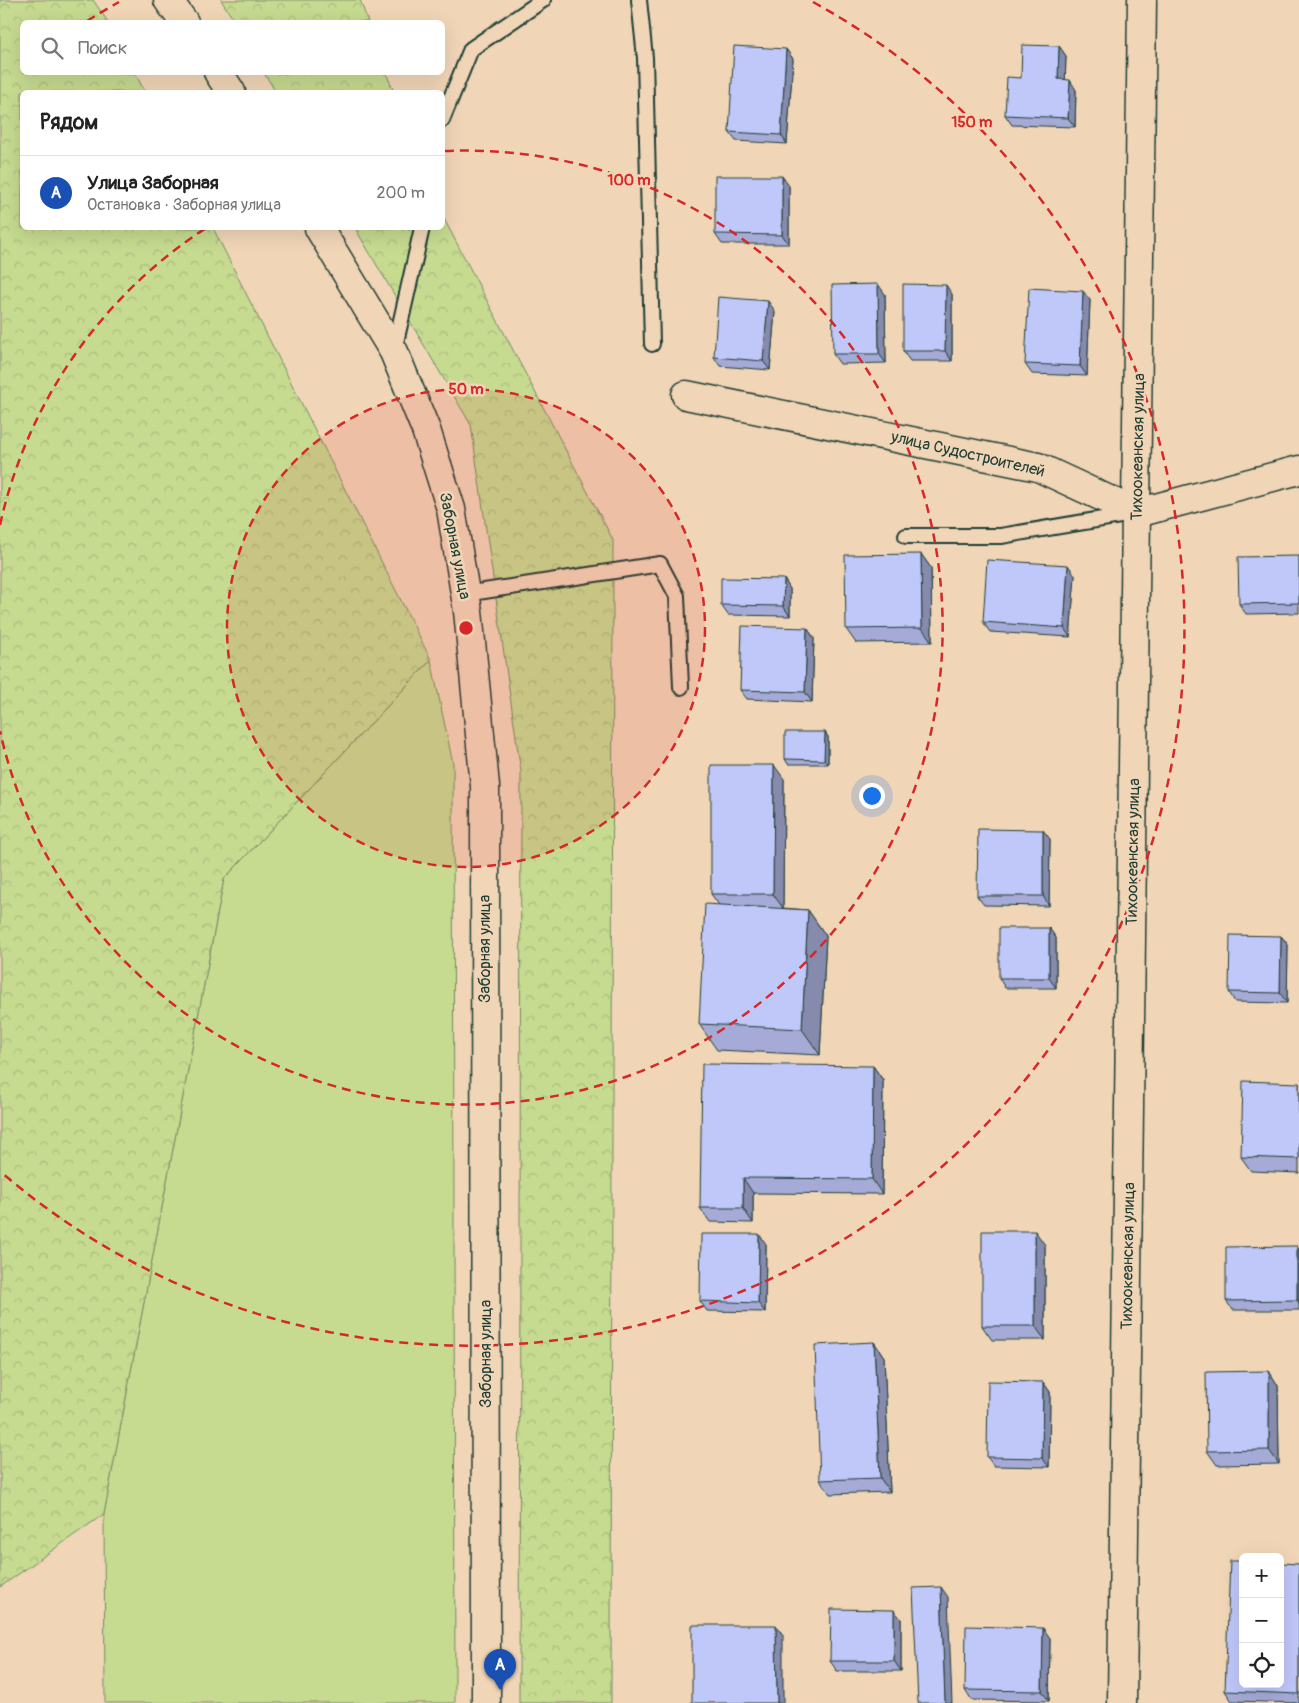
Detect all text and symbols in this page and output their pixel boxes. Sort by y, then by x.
search box [20,20,445,75]
icon: search [38,34,66,62]
text: Поиск [78,36,128,60]
text: Рядом [40,109,98,136]
text: 150 m [952,113,992,132]
text: Улица Заборная [87,171,219,195]
text: 100 m [608,171,650,190]
text: A [51,183,61,203]
text: 200 m [377,183,425,203]
text: Остановка · Заборная улица [87,195,281,215]
street label: Тихоокеанская улица [1127,373,1149,521]
text: 50 m [449,380,483,399]
street label: улица Судостроителей [888,426,1047,481]
street label: Заборная улица [435,491,475,601]
centre of rings [457,619,475,637]
street label: Тихоокеанская улица [1122,778,1144,926]
your location [859,783,885,809]
street label: Заборная улица [475,895,495,1003]
street label: Тихоокеанская улица [1117,1182,1139,1330]
street label: Заборная улица [476,1300,496,1408]
map controls [1239,1553,1284,1688]
button: + [1239,1553,1284,1598]
button: − [1239,1598,1284,1643]
button: locate [1239,1643,1284,1688]
pin: A [484,1649,516,1690]

